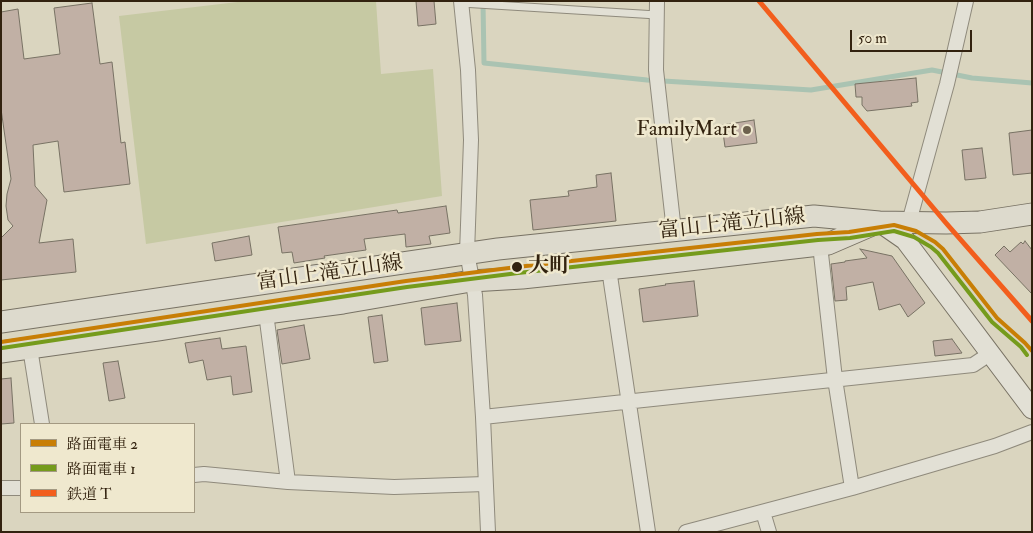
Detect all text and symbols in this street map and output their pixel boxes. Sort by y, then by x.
scale bar [853,20,976,52]
text: 50 m [858,29,887,48]
place label: FamilyMart [636,117,737,143]
marker: FamilyMart [741,124,753,136]
street label: 富山上滝立山線 [658,205,806,245]
street label: 富山上滝立山線 [255,251,405,297]
place label: 大町 [528,254,570,280]
marker: 大町 [510,260,524,274]
legend [20,423,195,513]
text: 路面電車 2 [67,435,138,454]
text: 路面電車 1 [67,460,136,479]
text: 鉄道 T [67,485,111,504]

